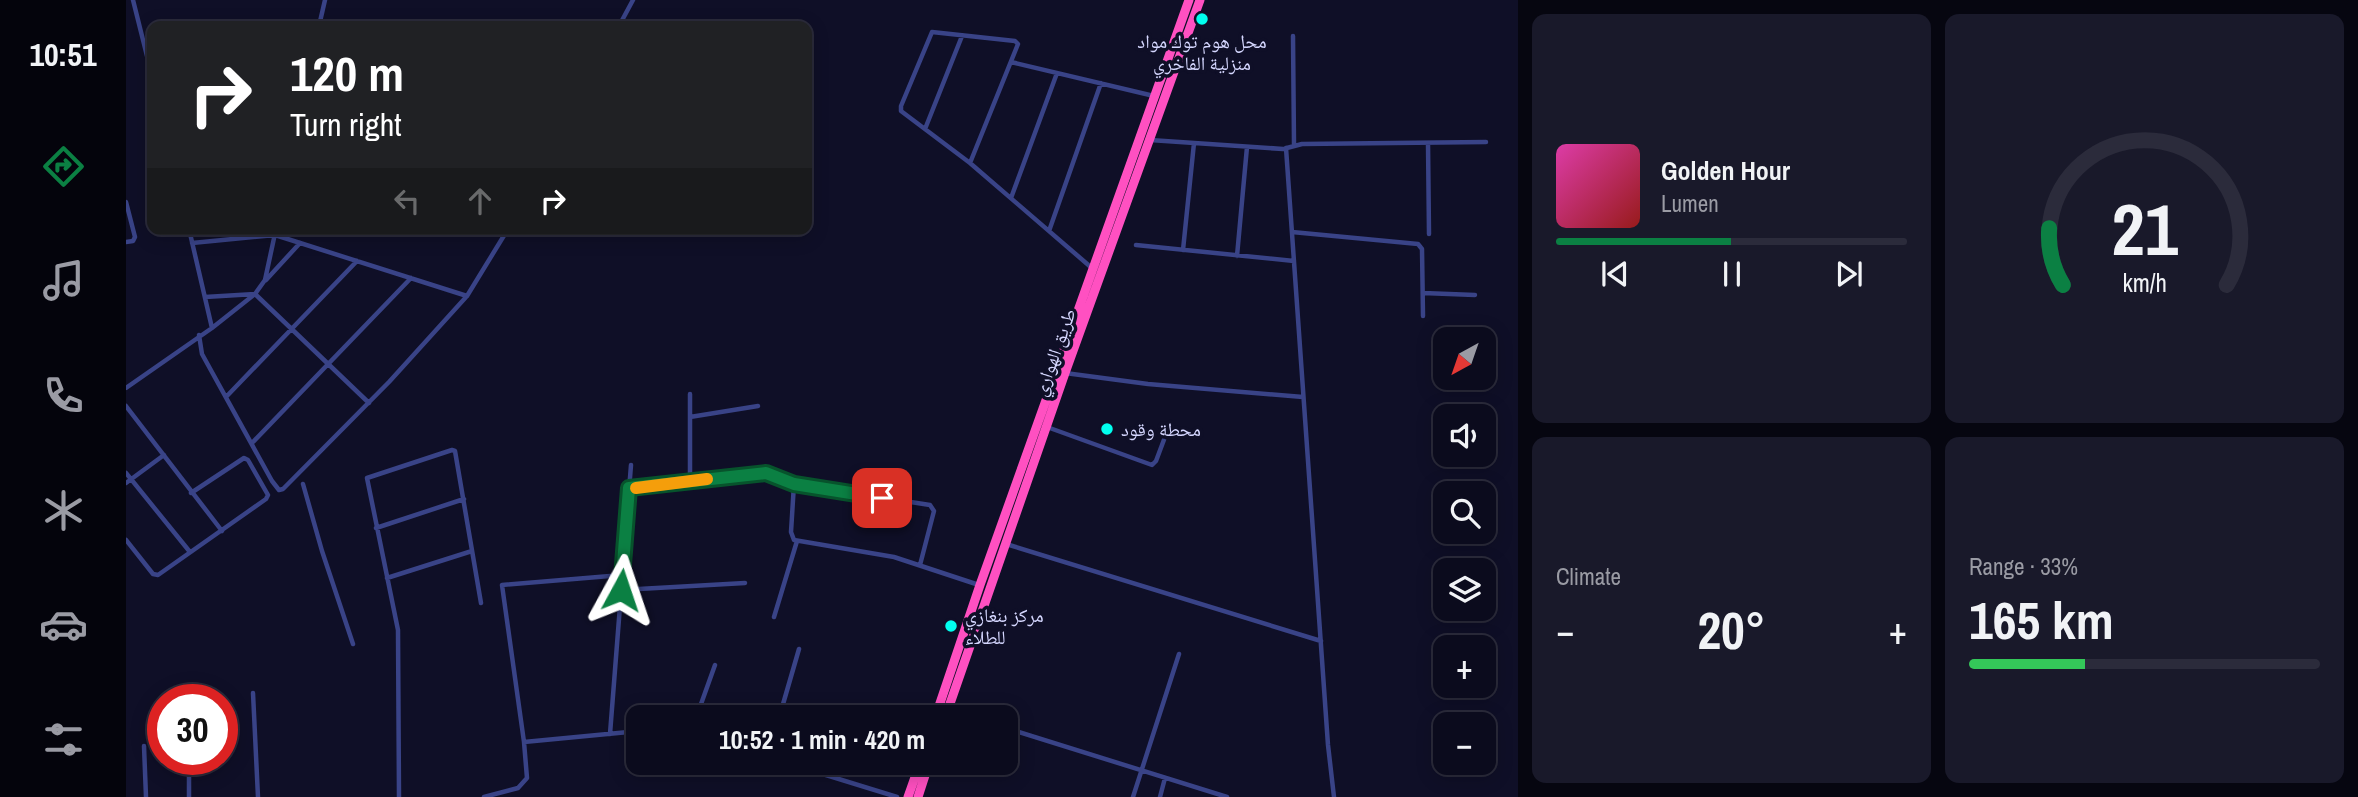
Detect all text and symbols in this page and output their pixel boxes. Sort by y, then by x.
marker: محل هوم توك مواد منزلية الفاخري [1194,11,1210,27]
place label: محل هوم توك مواد منزلية الفاخري [1137,28,1267,79]
text: 10:51 [29,33,97,76]
text: 120 m [290,40,404,106]
icon: right [175,49,266,140]
text: Turn right [290,103,402,146]
icon: directions [39,142,88,191]
text: Golden Hour [1661,153,1790,188]
text: 21 [2111,180,2178,278]
icon: left [388,182,426,220]
icon: ahead [461,182,499,220]
icon: right [534,182,572,220]
text: Lumen [1661,188,1719,219]
icon: previous [1596,255,1634,293]
icon: pause [1713,255,1751,293]
icon: next [1830,255,1868,293]
icon: music [39,256,88,305]
text: km/h [2122,266,2167,300]
street label: طريق الهواري [1026,305,1085,400]
north arrow [1433,327,1496,390]
map controls [1433,327,1496,775]
icon: phone [39,371,88,420]
button: sound [1433,404,1496,467]
place label: محطة وقود [1121,416,1201,442]
marker: محطة وقود [1099,421,1115,437]
pin [852,468,912,528]
icon: arrive [863,479,901,517]
button: search [1433,481,1496,544]
icon: climate [39,486,88,535]
text: Range · 33% [1969,551,2078,582]
position arrow [584,553,658,627]
button: layers [1433,558,1496,621]
text: Climate [1556,561,1621,592]
text: 165 km [1969,585,2114,655]
text: 20° [1697,595,1766,665]
icon: car [39,600,88,649]
place label: مركز بنغازي للطلاء [965,602,1044,650]
text: − [1556,605,1574,656]
text: + [1889,605,1907,656]
marker: مركز بنغازي للطلاء [943,618,959,634]
button: + [1433,635,1496,698]
speed limit sign: 30 [147,684,238,775]
button: − [1433,712,1496,775]
icon: filters [39,715,88,764]
text: 10:52 · 1 min · 420 m [719,722,925,757]

